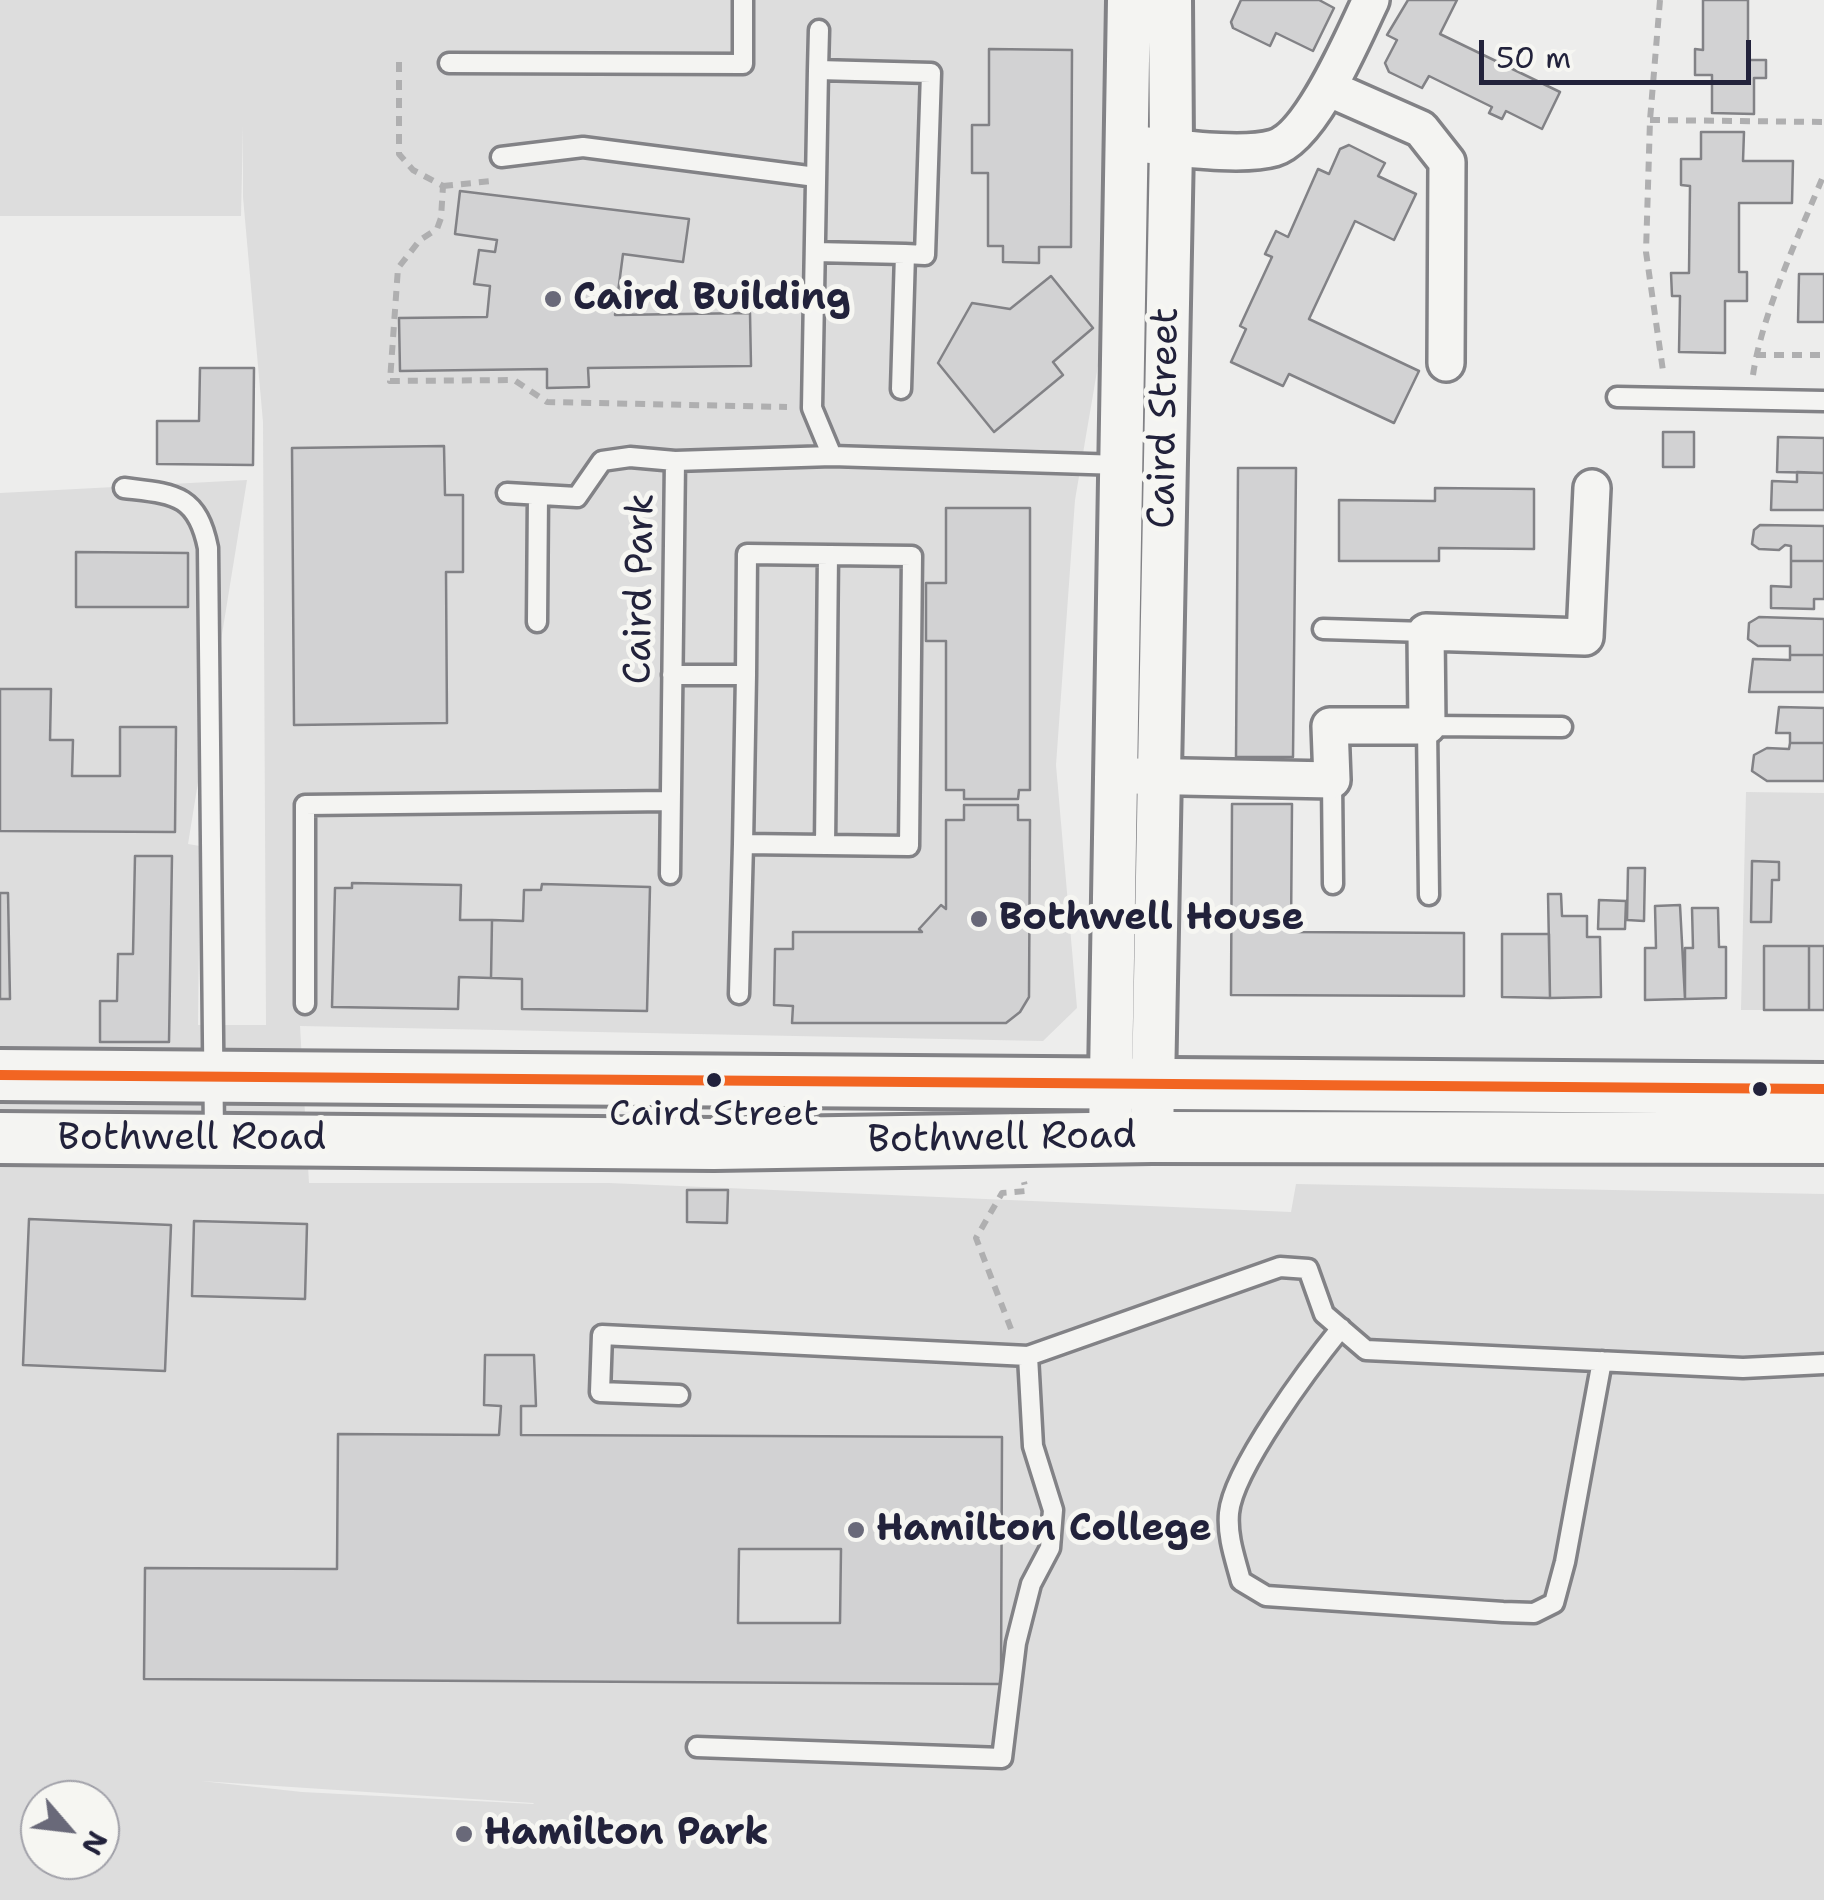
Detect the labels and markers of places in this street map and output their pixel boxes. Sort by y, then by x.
place label: Caird Building [573,276,851,322]
marker: Caird Building [542,288,564,310]
place label: Bothwell House [999,896,1304,942]
marker: Bothwell House [968,908,990,930]
marker: Caird Street [704,1070,724,1090]
unlabelled marker [1750,1079,1770,1099]
place label: Caird Street [609,1094,819,1138]
place label: Hamilton College [876,1507,1212,1553]
marker: Hamilton College [845,1519,867,1541]
place label: Hamilton Park [484,1811,769,1857]
marker: Hamilton Park [453,1823,475,1845]

